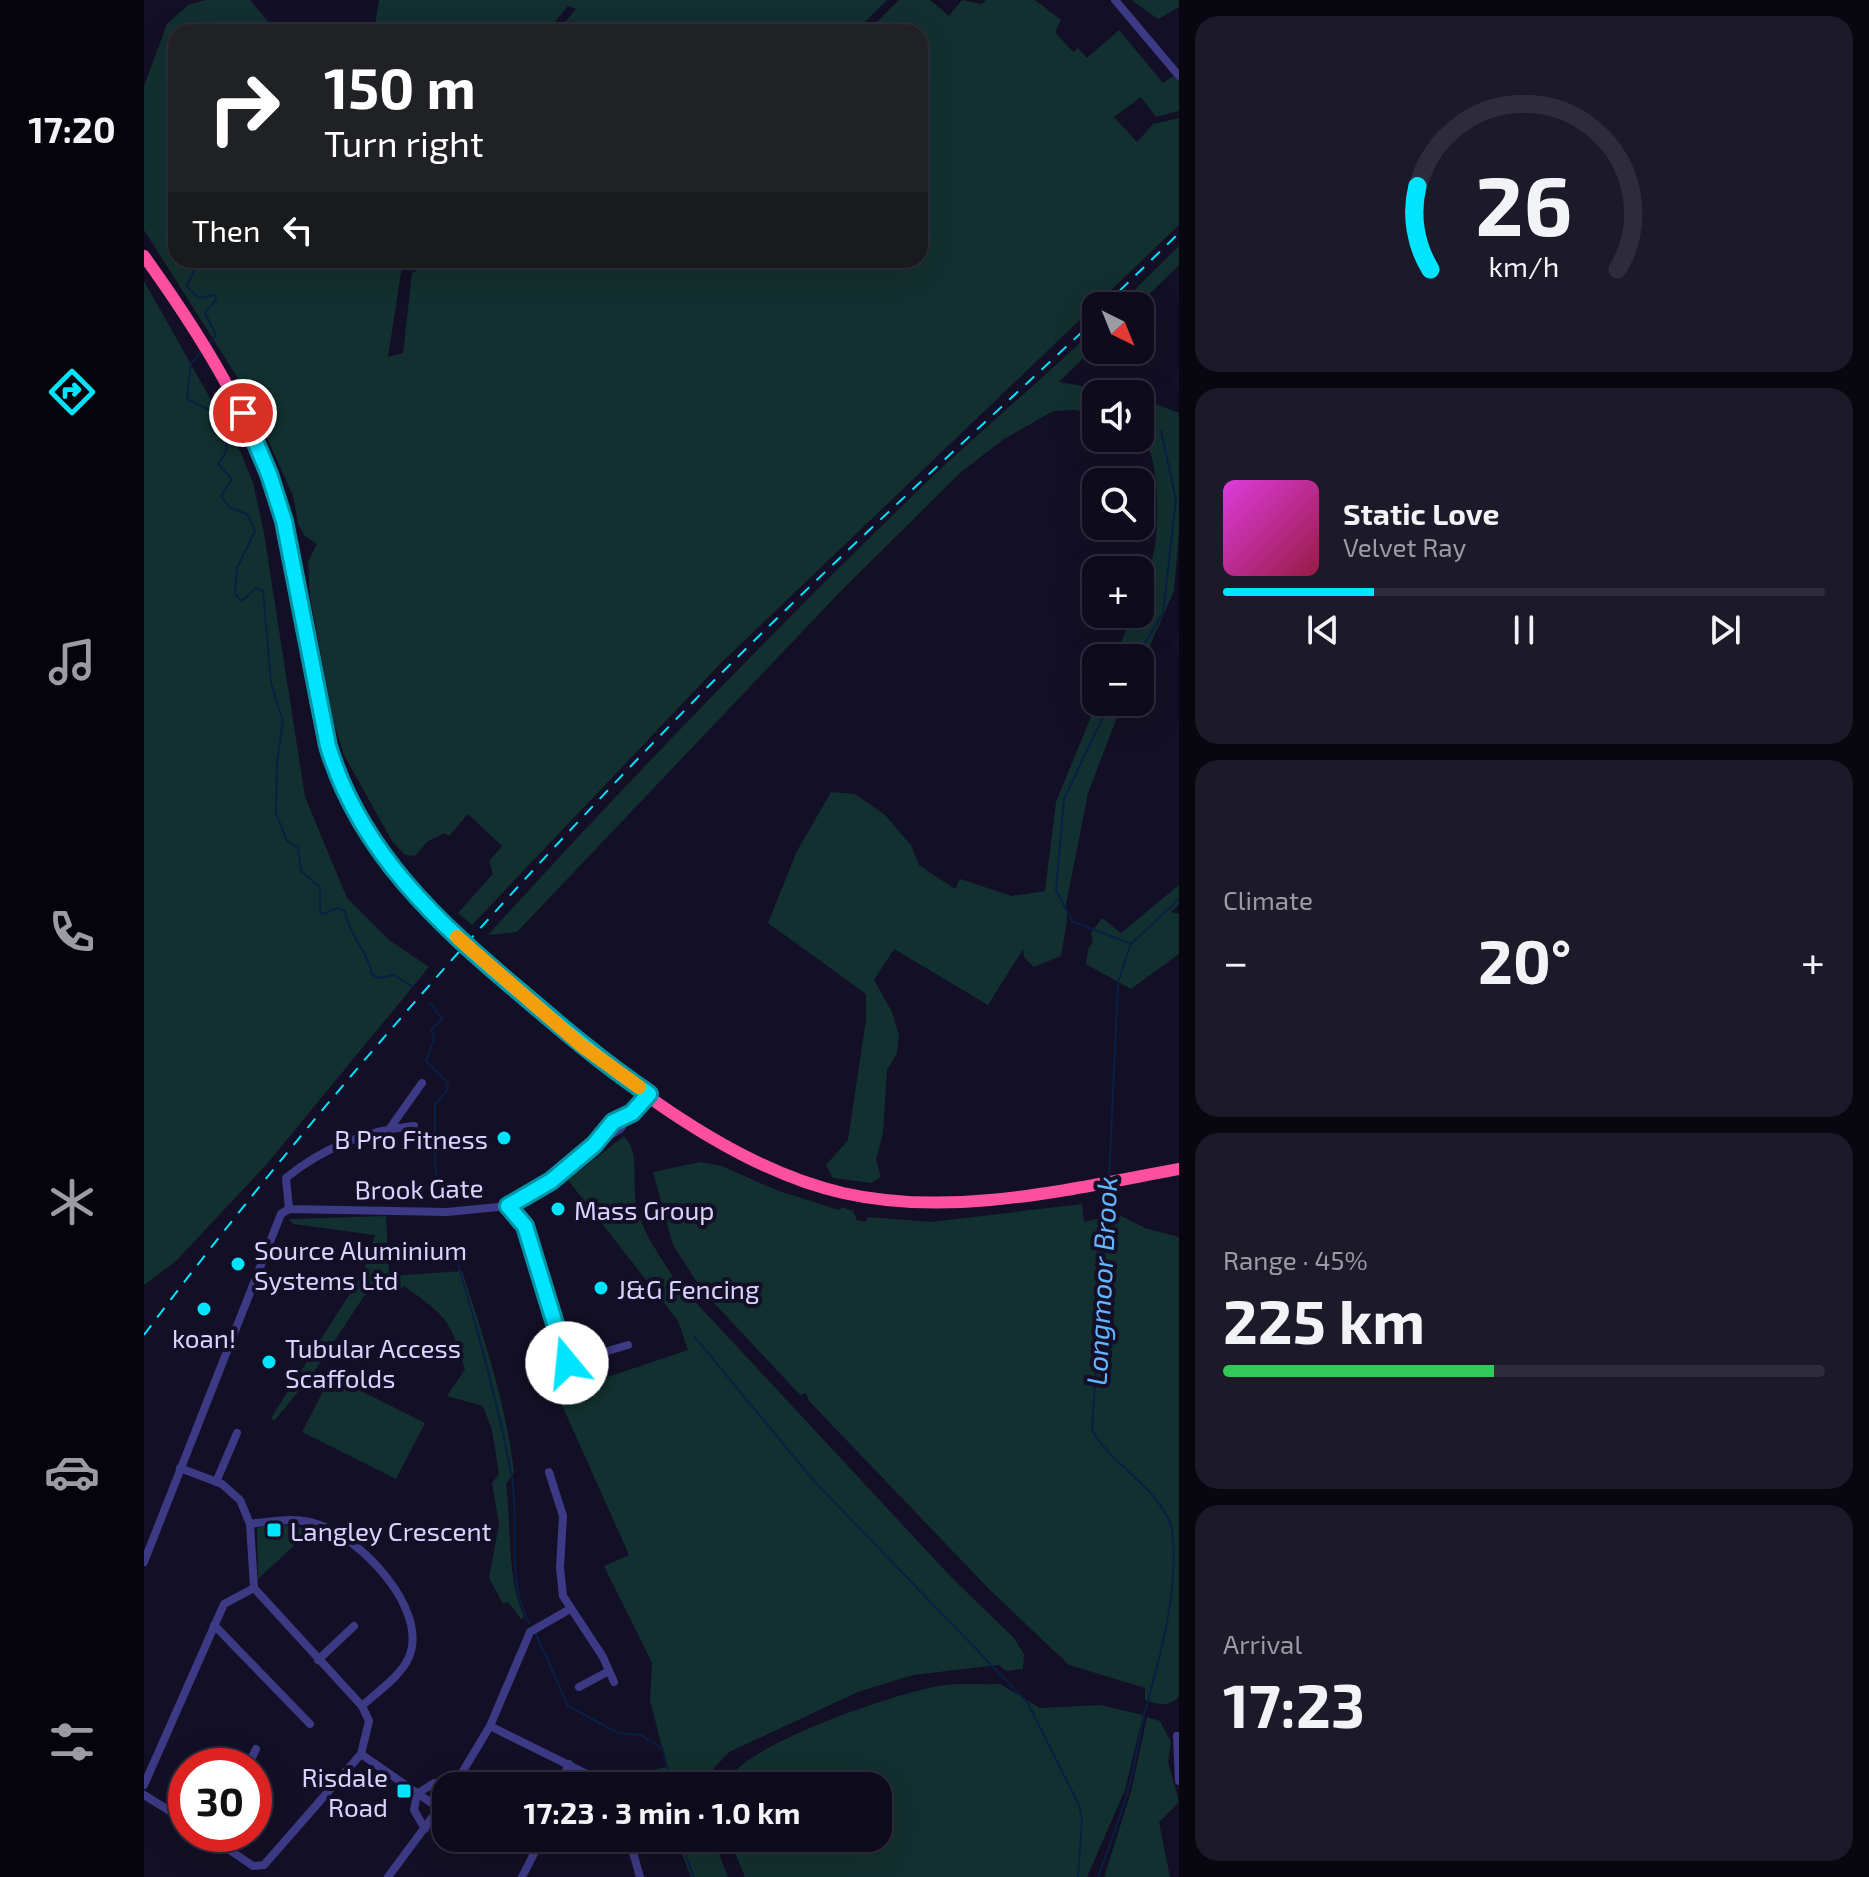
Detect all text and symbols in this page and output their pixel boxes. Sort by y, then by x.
text: 150 m [324,53,476,120]
icon: right [192,56,296,160]
text: 17:20 [28,107,116,150]
text: Turn right [324,121,484,164]
text: 26 [1475,153,1573,253]
icon: left [276,208,320,252]
text: Then [192,212,260,248]
text: km/h [1489,248,1559,283]
north arrow [1082,292,1154,364]
map controls [1082,292,1154,716]
icon: directions [44,364,100,420]
pin [209,379,277,447]
button: sound [1082,380,1154,452]
icon: arrive [221,391,265,435]
button: search [1082,468,1154,540]
text: Static Love [1343,495,1499,531]
text: Velvet Ray [1343,531,1466,562]
button: + [1082,556,1154,628]
icon: previous [1301,608,1345,652]
icon: pause [1502,608,1546,652]
icon: next [1703,608,1747,652]
icon: music [44,634,100,690]
button: − [1082,644,1154,716]
text: Climate [1223,884,1313,915]
icon: phone [44,904,100,960]
text: 20° [1478,924,1571,996]
text: − [1223,934,1249,987]
text: + [1801,934,1825,987]
place label: B Pro Fitness [334,1123,488,1154]
marker: B Pro Fitness [495,1129,513,1147]
street label: Brook Gate [354,1171,484,1205]
icon: climate [44,1174,100,1230]
water label: Longmoor Brook [1079,1176,1123,1386]
place label: Mass Group [574,1194,714,1225]
marker: Mass Group [549,1200,567,1218]
place label: Source Aluminium Systems Ltd [254,1234,467,1295]
text: Range · 45% [1223,1244,1368,1275]
marker: Source Aluminium Systems Ltd [229,1255,247,1273]
place label: J&G Fencing [617,1273,759,1304]
marker: J&G Fencing [592,1279,610,1297]
text: 225 km [1223,1284,1425,1356]
marker: koan! [195,1300,213,1318]
position arrow [525,1321,609,1405]
place label: koan! [172,1322,236,1353]
place label: Tubular Access Scaffolds [285,1332,461,1393]
marker: Tubular Access Scaffolds [260,1353,278,1371]
icon: car [44,1444,100,1500]
place label: Langley Crescent [290,1515,491,1546]
marker: Langley Crescent [265,1521,283,1539]
text: Arrival [1223,1628,1302,1659]
text: 17:23 [1223,1668,1365,1740]
icon: filters [44,1714,100,1770]
speed limit sign: 30 [168,1748,272,1852]
place label: Risdale Road [301,1761,388,1822]
marker: Risdale Road [395,1782,413,1800]
text: 17:23 · 3 min · 1.0 km [523,1794,801,1830]

